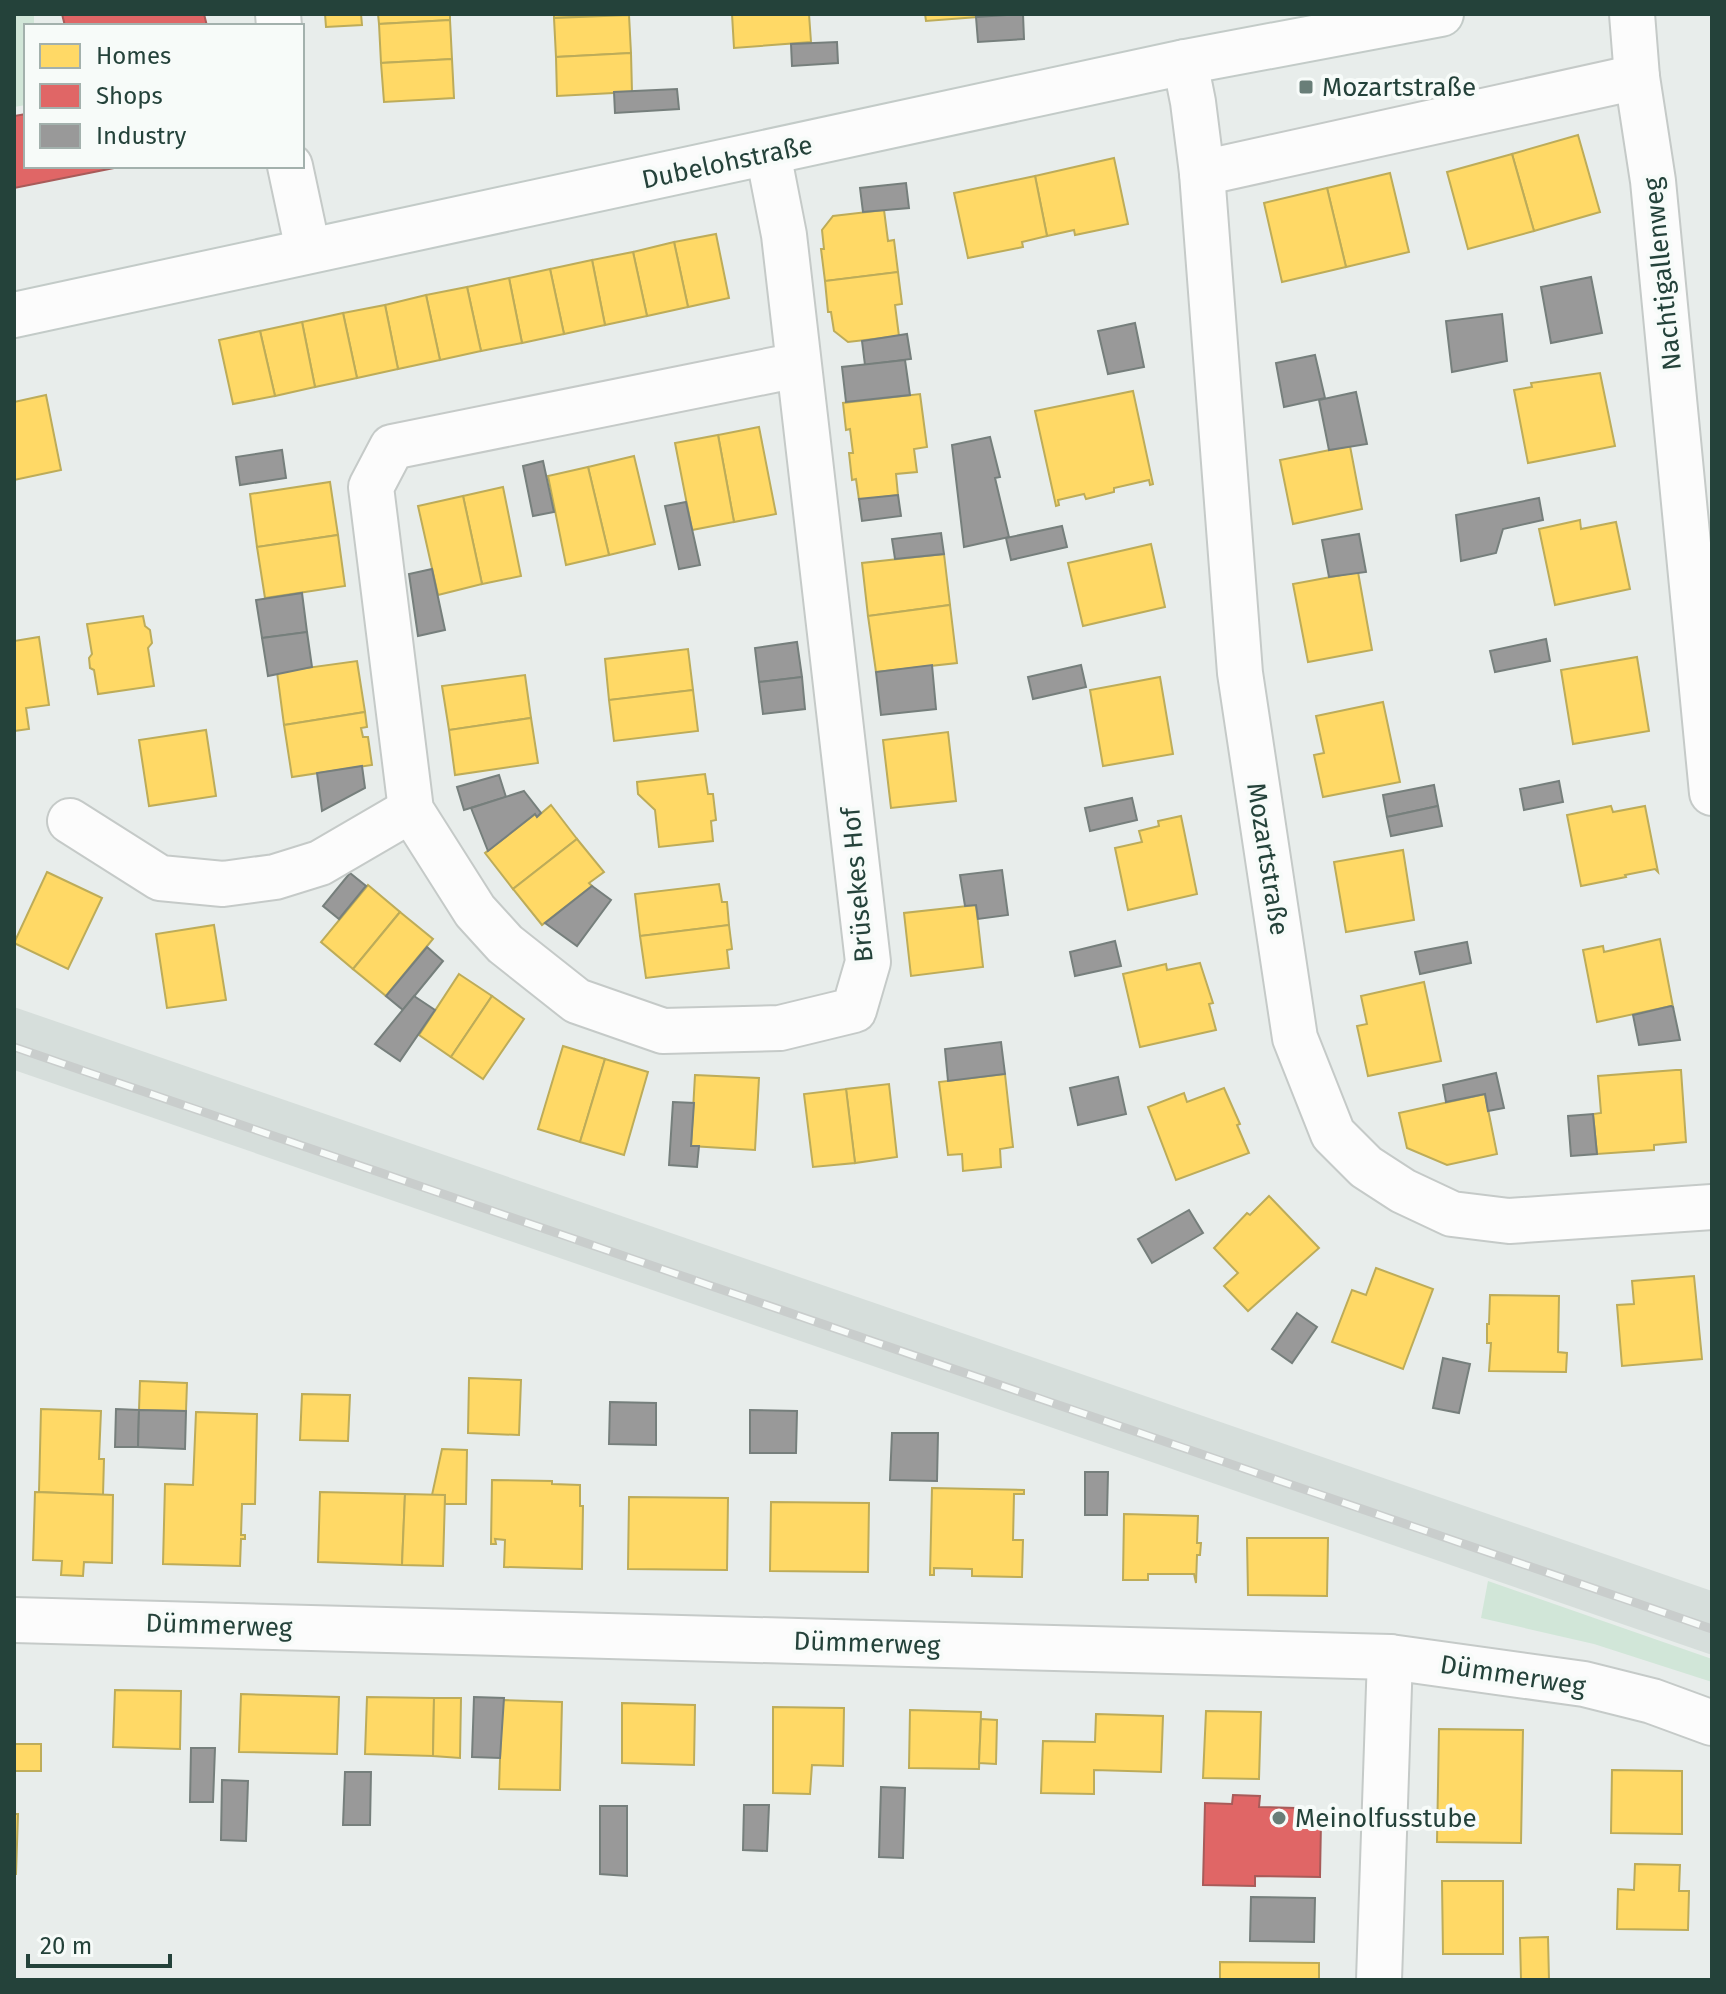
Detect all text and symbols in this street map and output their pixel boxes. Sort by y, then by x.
legend [24,24,304,168]
text: Homes [96,42,171,70]
place label: Mozartstraße [1322,72,1476,103]
marker: Mozartstraße [1297,78,1315,96]
text: Shops [96,82,163,110]
text: Industry [96,122,187,150]
street label: Dubelohstraße [639,129,815,196]
street label: Nachtigallenweg [1637,175,1688,372]
street label: Mozartstraße [1240,781,1295,938]
street label: Brüsekes Hof [835,804,880,964]
street label: Dümmerweg [145,1607,293,1644]
street label: Dümmerweg [793,1625,941,1662]
street label: Dümmerweg [1438,1649,1588,1702]
place label: Meinolfusstube [1295,1803,1477,1834]
marker: Meinolfusstube [1270,1809,1288,1827]
scale bar [28,1918,170,1968]
text: 20 m [40,1932,92,1960]

